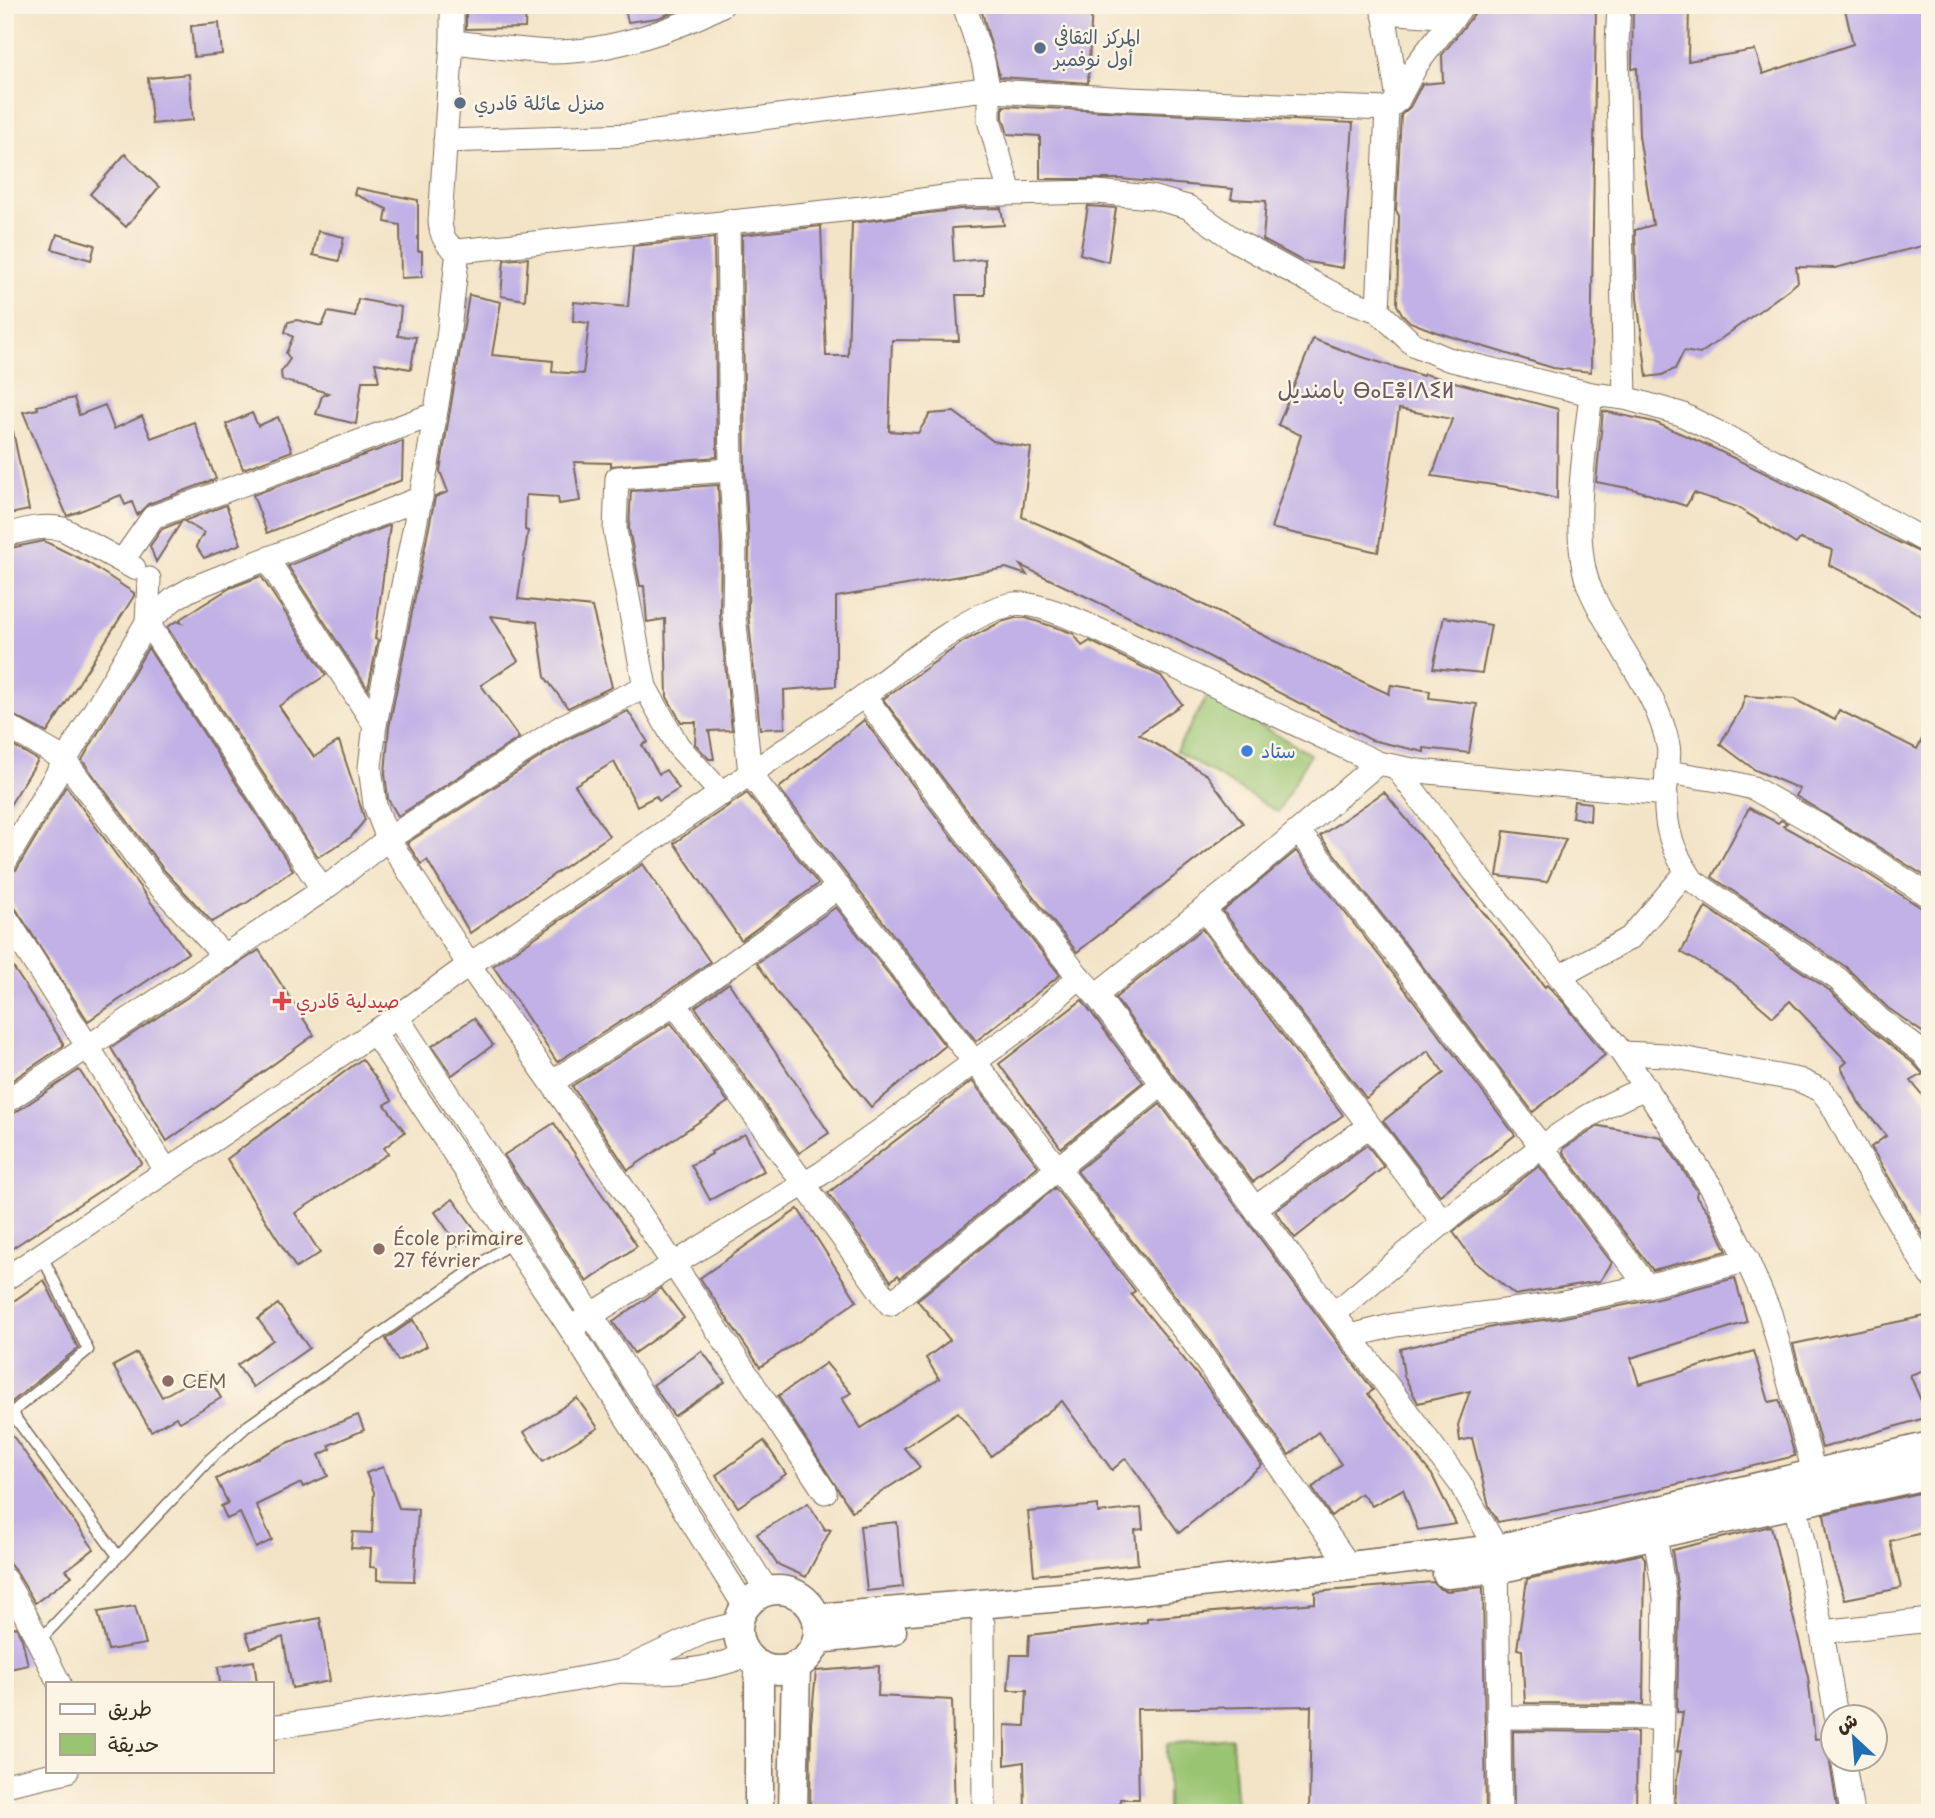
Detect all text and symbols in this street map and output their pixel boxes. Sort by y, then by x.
place label: المركز الثقافي أول نوفمبر [1052,22,1141,72]
marker: المركز الثقافي أول نوفمبر [1032,40,1048,56]
place label: منزل عائلة قادري [474,88,605,118]
marker: منزل عائلة قادري [452,95,468,111]
district label: بامنديل ⴱⴰⵎⴻⵏⴷⵉⵍ [1277,371,1455,406]
place label: ستاد [1261,736,1296,764]
marker: ستاد [1239,743,1255,759]
place label: صيدلية قادري [296,986,399,1016]
marker: صيدلية قادري [274,993,290,1009]
place label: École primaire 27 février [393,1223,524,1273]
marker: École primaire 27 février [371,1241,387,1257]
place label: CEM [182,1366,226,1394]
marker: CEM [160,1373,176,1389]
legend [46,1682,273,1772]
text: طريق [108,1691,152,1723]
north arrow [1820,1702,1890,1772]
text: ش [1831,1705,1862,1739]
text: حديقة [108,1727,159,1759]

